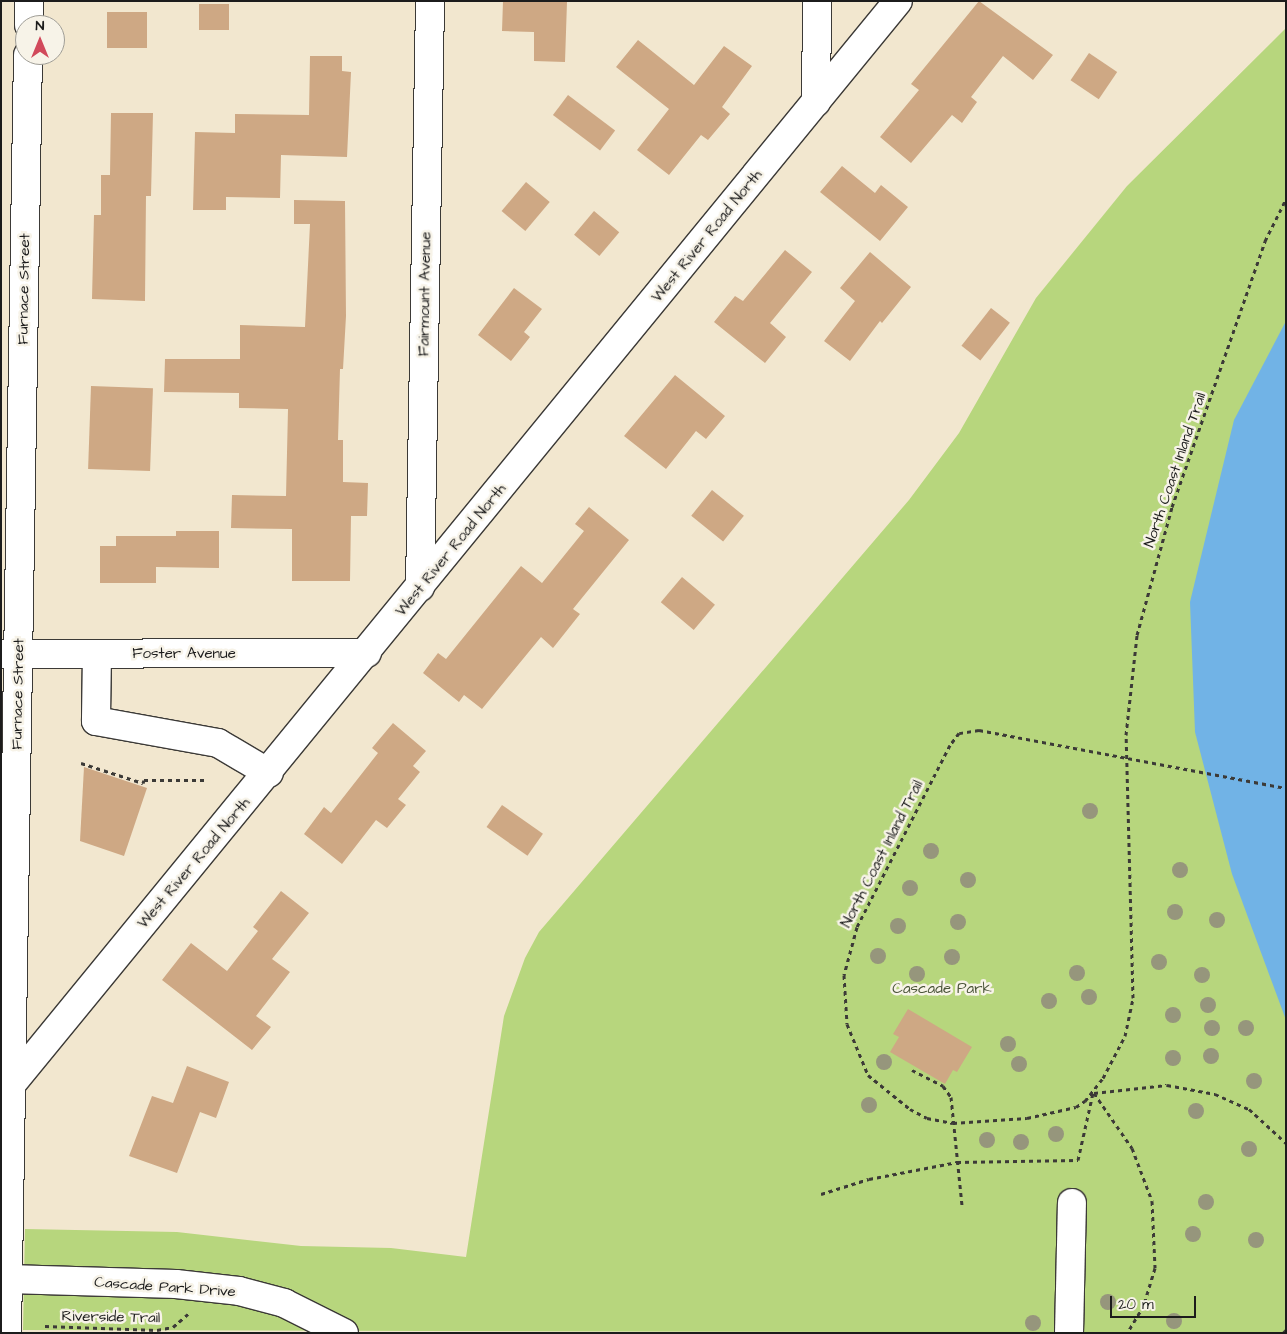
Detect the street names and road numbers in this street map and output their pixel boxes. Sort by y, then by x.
street label: West River Road North [648,166,766,306]
street label: Fairmount Avenue [415,232,435,356]
street label: Furnace Street [14,233,34,345]
street label: North Coast Inland Trail [1140,390,1210,550]
street label: West River Road North [392,480,510,620]
street label: Furnace Street [8,638,28,750]
street label: Foster Avenue [132,645,236,663]
street label: North Coast Inland Trail [837,777,927,931]
street label: West River Road North [134,794,254,932]
street label: Cascade Park Drive [94,1273,236,1301]
street label: Riverside Trail [62,1307,160,1327]

